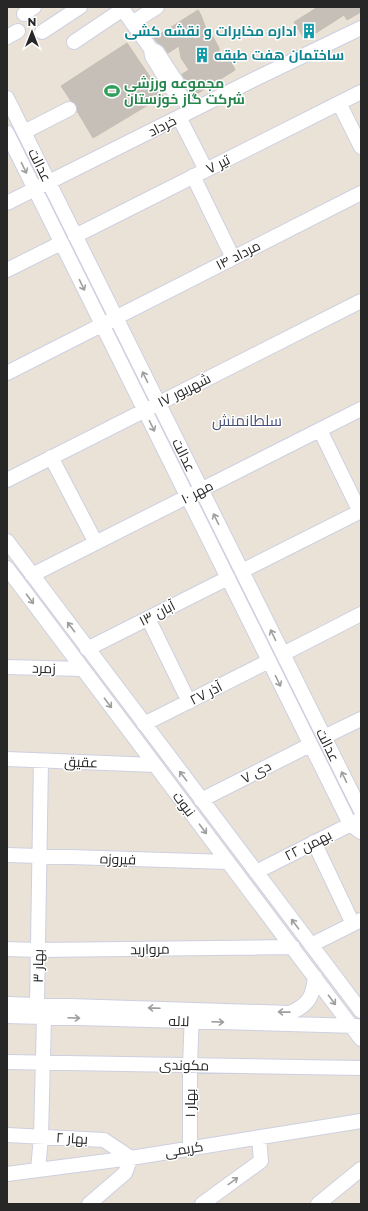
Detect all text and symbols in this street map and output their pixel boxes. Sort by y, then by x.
north arrow [12,12,52,52]
text: N [28,15,36,29]
place label: اداره مخابرات و نقشه کشی [125,22,297,40]
building icon: اداره مخابرات و نقشه کشی [300,22,318,40]
building icon: ساختمان هفت طبقه [193,46,211,64]
place label: ساختمان هفت طبقه [214,46,344,64]
place label: مجموعه ورزشی شرکت گاز خوزستان [124,74,245,108]
sports icon: مجموعه ورزشی شرکت گاز خوزستان [103,82,121,100]
street label: خرداد [145,111,179,141]
street label: عدالت [24,145,56,185]
street label: ۷ تیر [203,150,233,178]
one-way arrow [21,162,28,174]
street label: ۱۴ مرداد [213,236,263,274]
one-way arrow [79,278,86,290]
street label: ۱۷ شهریور [154,369,214,411]
one-way arrow [141,371,149,383]
district label: سلطانمنش [212,411,282,431]
one-way arrow [149,420,156,432]
street label: عدالت [168,435,200,475]
street label: ۱۰ مهر [178,476,216,508]
one-way arrow [212,513,219,525]
one-way arrow [26,594,34,605]
street label: ۱۳ آبان [136,596,178,630]
one-way arrow [67,622,75,633]
one-way arrow [269,629,277,641]
street label: زمرد [32,659,56,677]
one-way arrow [275,674,282,686]
street label: ۲۷ آذر [187,677,225,709]
one-way arrow [104,698,112,709]
street label: عدالت [312,725,344,765]
street label: عقیق [64,752,98,772]
street label: ۷ دی [238,757,274,787]
one-way arrow [179,770,187,781]
one-way arrow [340,771,347,783]
street label: نبوت [169,788,199,820]
one-way arrow [199,824,208,835]
street label: ۲۲ بهمن [281,825,335,865]
street label: فیروزه [100,849,136,869]
one-way arrow [291,919,300,930]
street label: مروارید [130,940,170,958]
street label: بهار ۳ [29,949,47,983]
one-way arrow [328,995,337,1006]
one-way arrow [148,1004,161,1012]
one-way arrow [278,1008,291,1016]
street label: لاله [168,1012,190,1030]
one-way arrow [67,1014,80,1022]
one-way arrow [211,1018,224,1026]
street label: مکوندی [159,1056,209,1074]
street label: بهار ۱ [181,1089,199,1117]
street label: بهار ۲ [56,1128,88,1148]
street label: کریمی [164,1137,204,1161]
one-way arrow [228,1177,239,1185]

